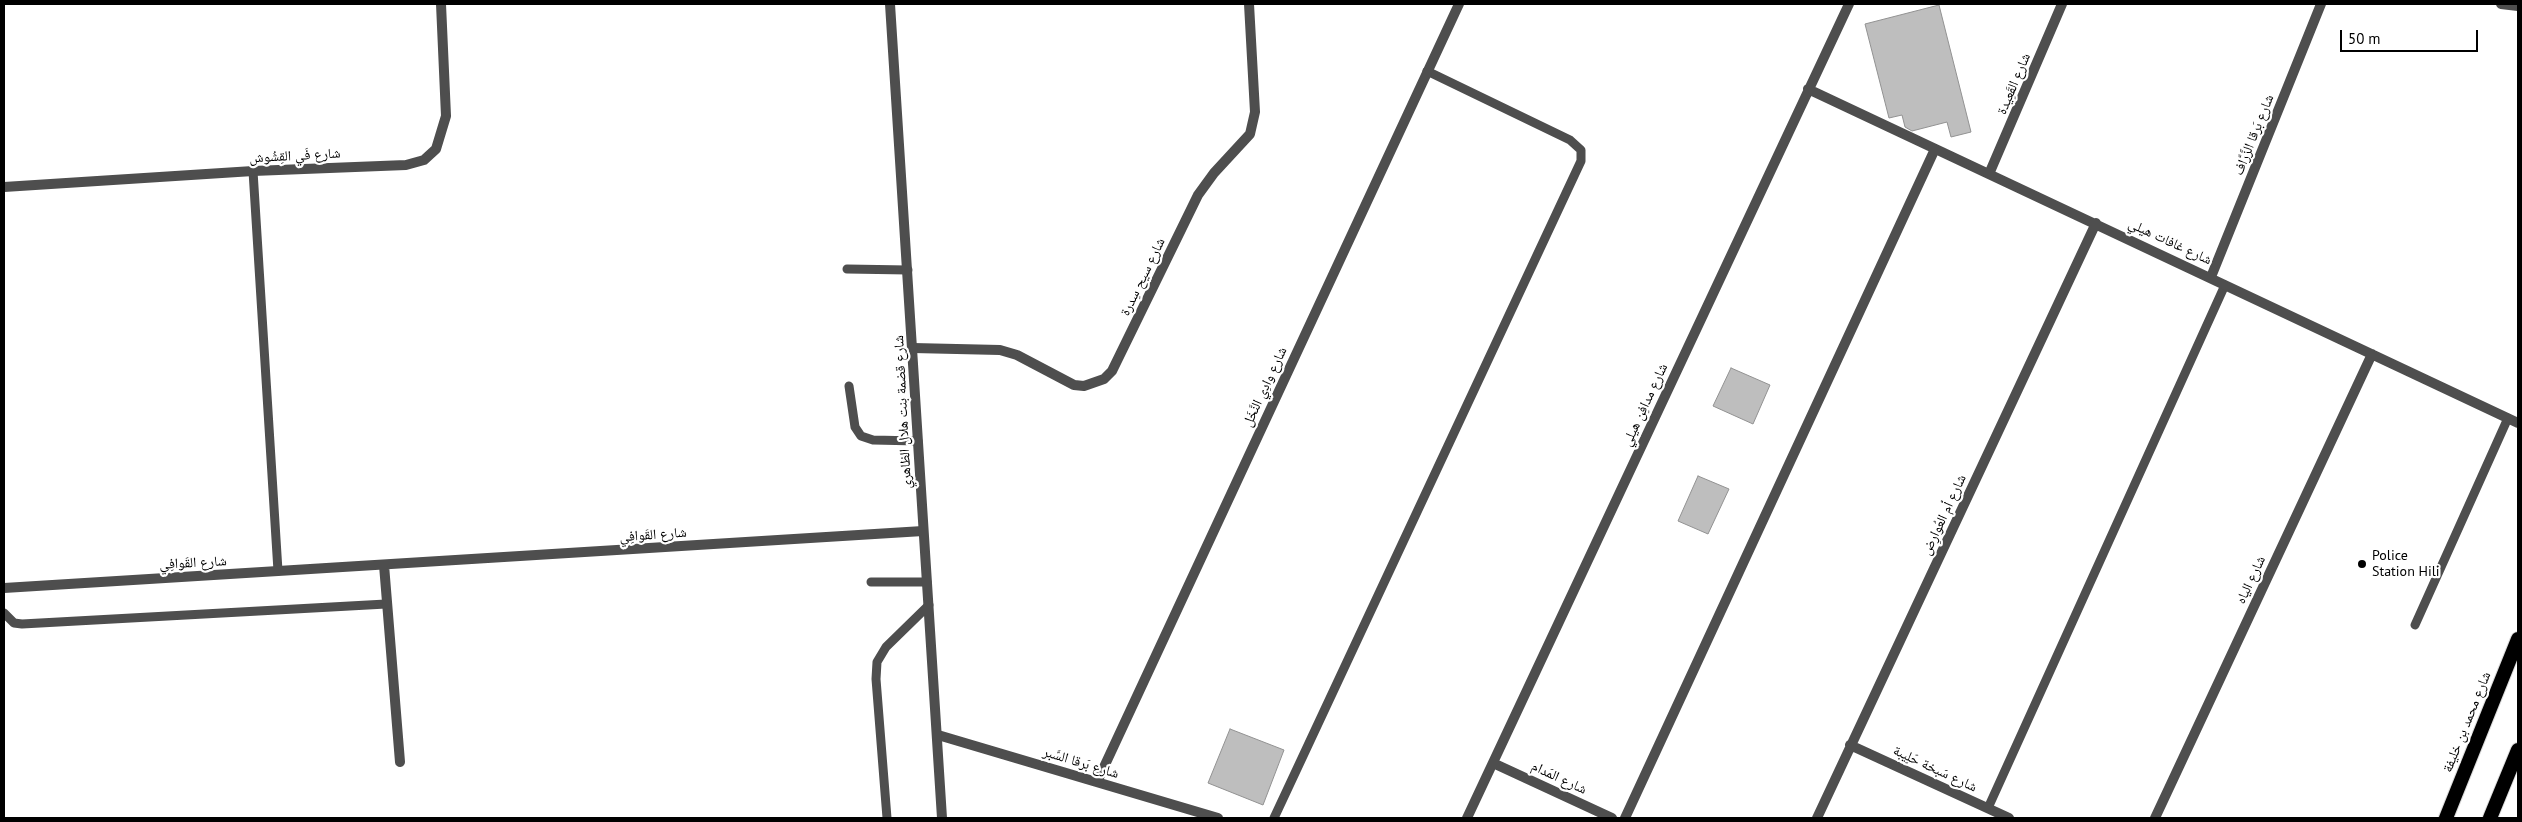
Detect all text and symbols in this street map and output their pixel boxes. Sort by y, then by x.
scale bar [2342,20,2480,52]
text: 50 m [2348,29,2381,48]
street label: شارع القَعِيدة [1994,51,2034,117]
street label: شارع بَرقا الزَّرَّاف [2230,92,2278,178]
street label: شارع فَي القِشُوش [249,145,341,167]
street label: شارع غافات هيلي [2126,215,2214,269]
street label: شارع سيح سِدرة [1117,235,1169,319]
street label: شارع قضمة بنت هلال الظاهري [891,335,915,489]
street label: شارع وادِي النَّخَل [1239,344,1291,430]
street label: شارع مدافِن هيلي [1618,361,1672,449]
street label: شارع أم العُوارِض [1918,472,1970,558]
street label: شارع القَوافِي [619,524,687,546]
place label: Police Station Hili [2372,548,2440,580]
street label: شارع القَوافِي [159,553,227,573]
street label: شارع الياه [2233,553,2269,607]
marker: Police Station Hili [2356,558,2368,570]
street label: شارع محمد بن خليفة [2439,669,2495,775]
street label: شارع سَبخة حَلِيبة [1890,742,1980,796]
street label: شارع بَرقا السَّبر [1041,744,1121,782]
street label: شارع المَدام [1529,758,1589,798]

